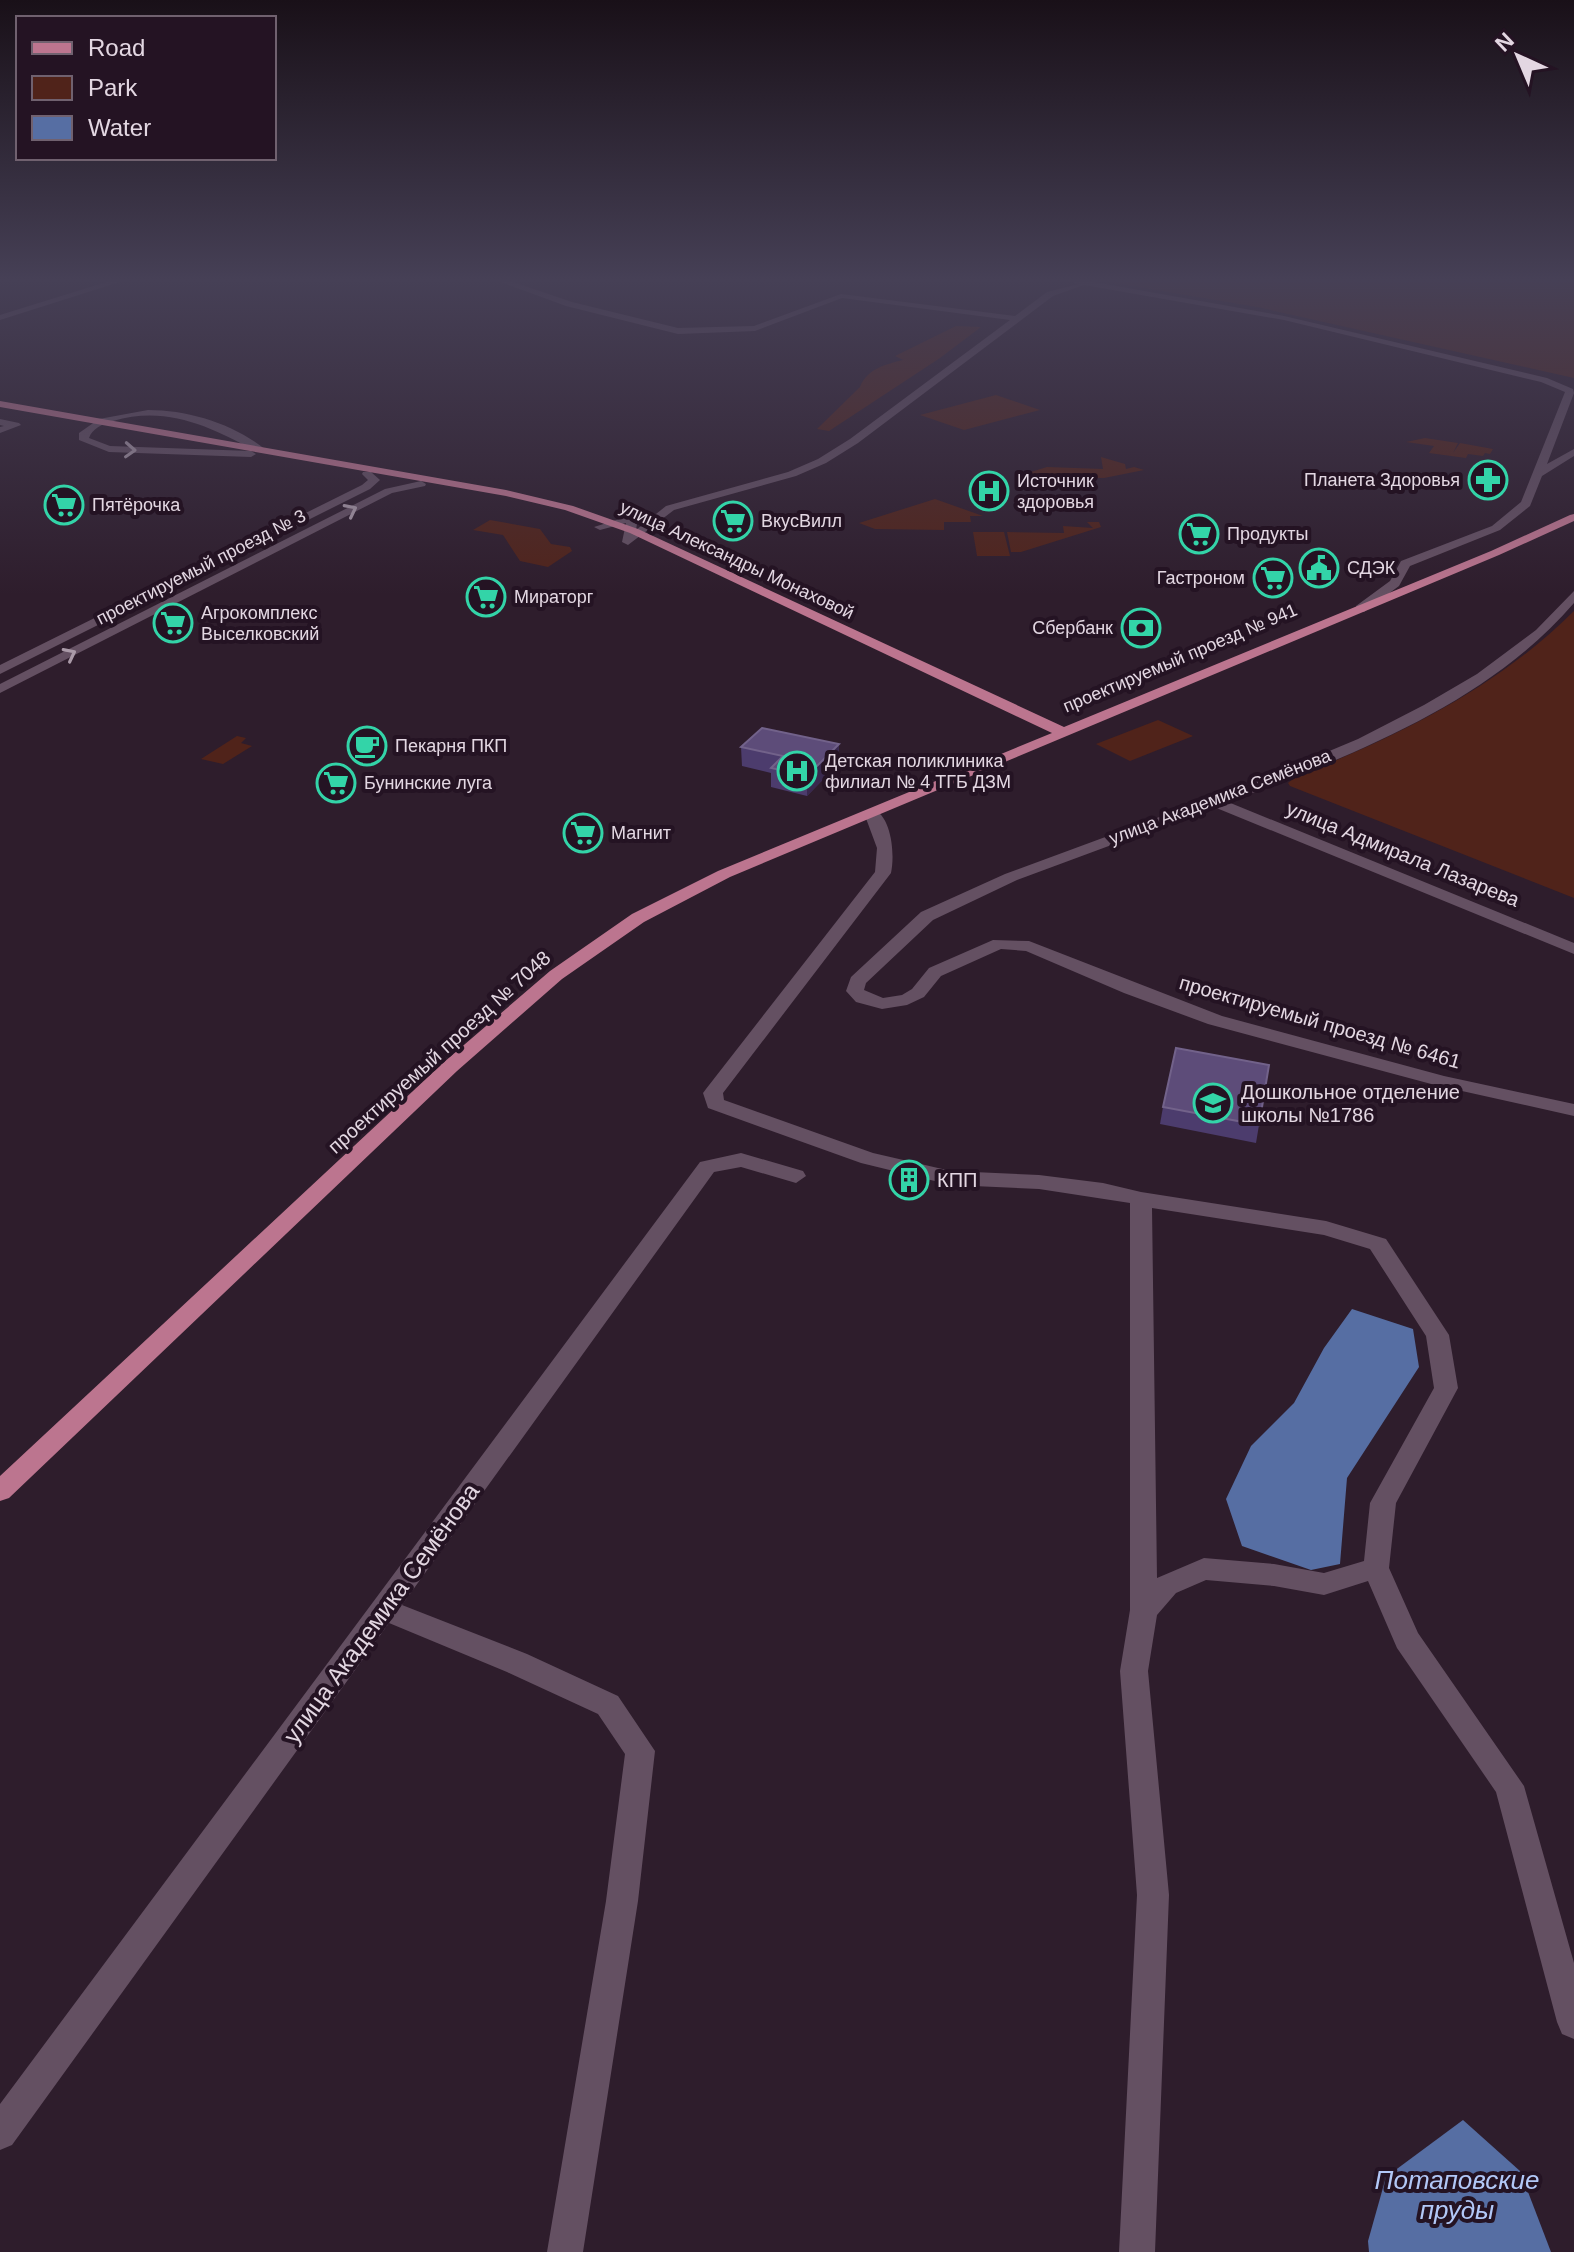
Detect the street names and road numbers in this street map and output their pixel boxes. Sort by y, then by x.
street label: улица Александры Монаховой [617,497,857,623]
street label: проектируемый проезд № 3 [93,505,309,629]
street label: проектируемый проезд № 941 [1060,600,1300,716]
street label: улица Академика Семёнова [1106,745,1335,849]
street label: улица Адмирала Лазарева [1283,797,1523,911]
street label: проектируемый проезд № 7048 [323,946,555,1158]
street label: проектируемый проезд № 6461 [1177,971,1463,1073]
street label: улица Академика Семёнова [278,1477,485,1748]

